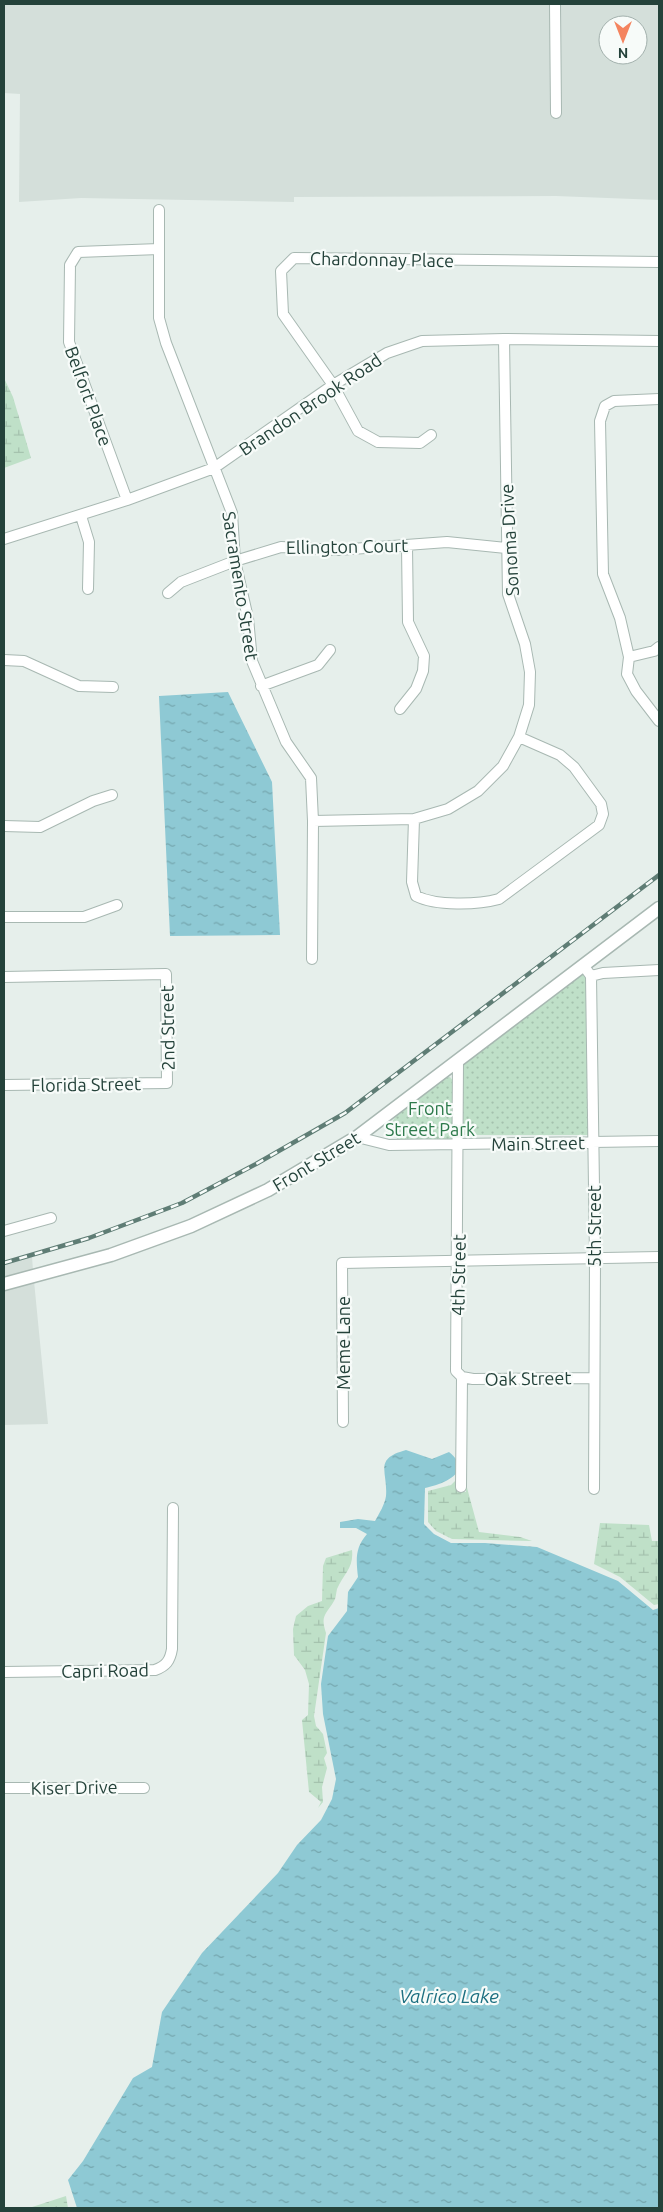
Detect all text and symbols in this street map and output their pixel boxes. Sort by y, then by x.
north arrow [598,15,648,65]
text: N [618,45,628,61]
street label: Chardonnay Place [310,248,454,270]
street label: Belfort Place [62,343,116,449]
street label: Brandon Brook Road [235,349,385,459]
street label: Sonoma Drive [496,483,522,597]
street label: Sacramento Street [219,510,263,662]
street label: Ellington Court [286,535,408,557]
street label: 2nd Street [156,985,178,1071]
street label: Florida Street [31,1073,141,1095]
park label: Front Street Park [385,1098,475,1139]
street label: Front Street [269,1127,363,1195]
street label: Main Street [491,1132,585,1154]
street label: 5th Street [584,1185,604,1267]
street label: 4th Street [447,1234,469,1316]
street label: Meme Lane [333,1296,353,1390]
street label: Oak Street [484,1367,572,1389]
street label: Capri Road [61,1659,149,1681]
street label: Kiser Drive [30,1776,118,1798]
water label: Valrico Lake [399,1985,499,2007]

